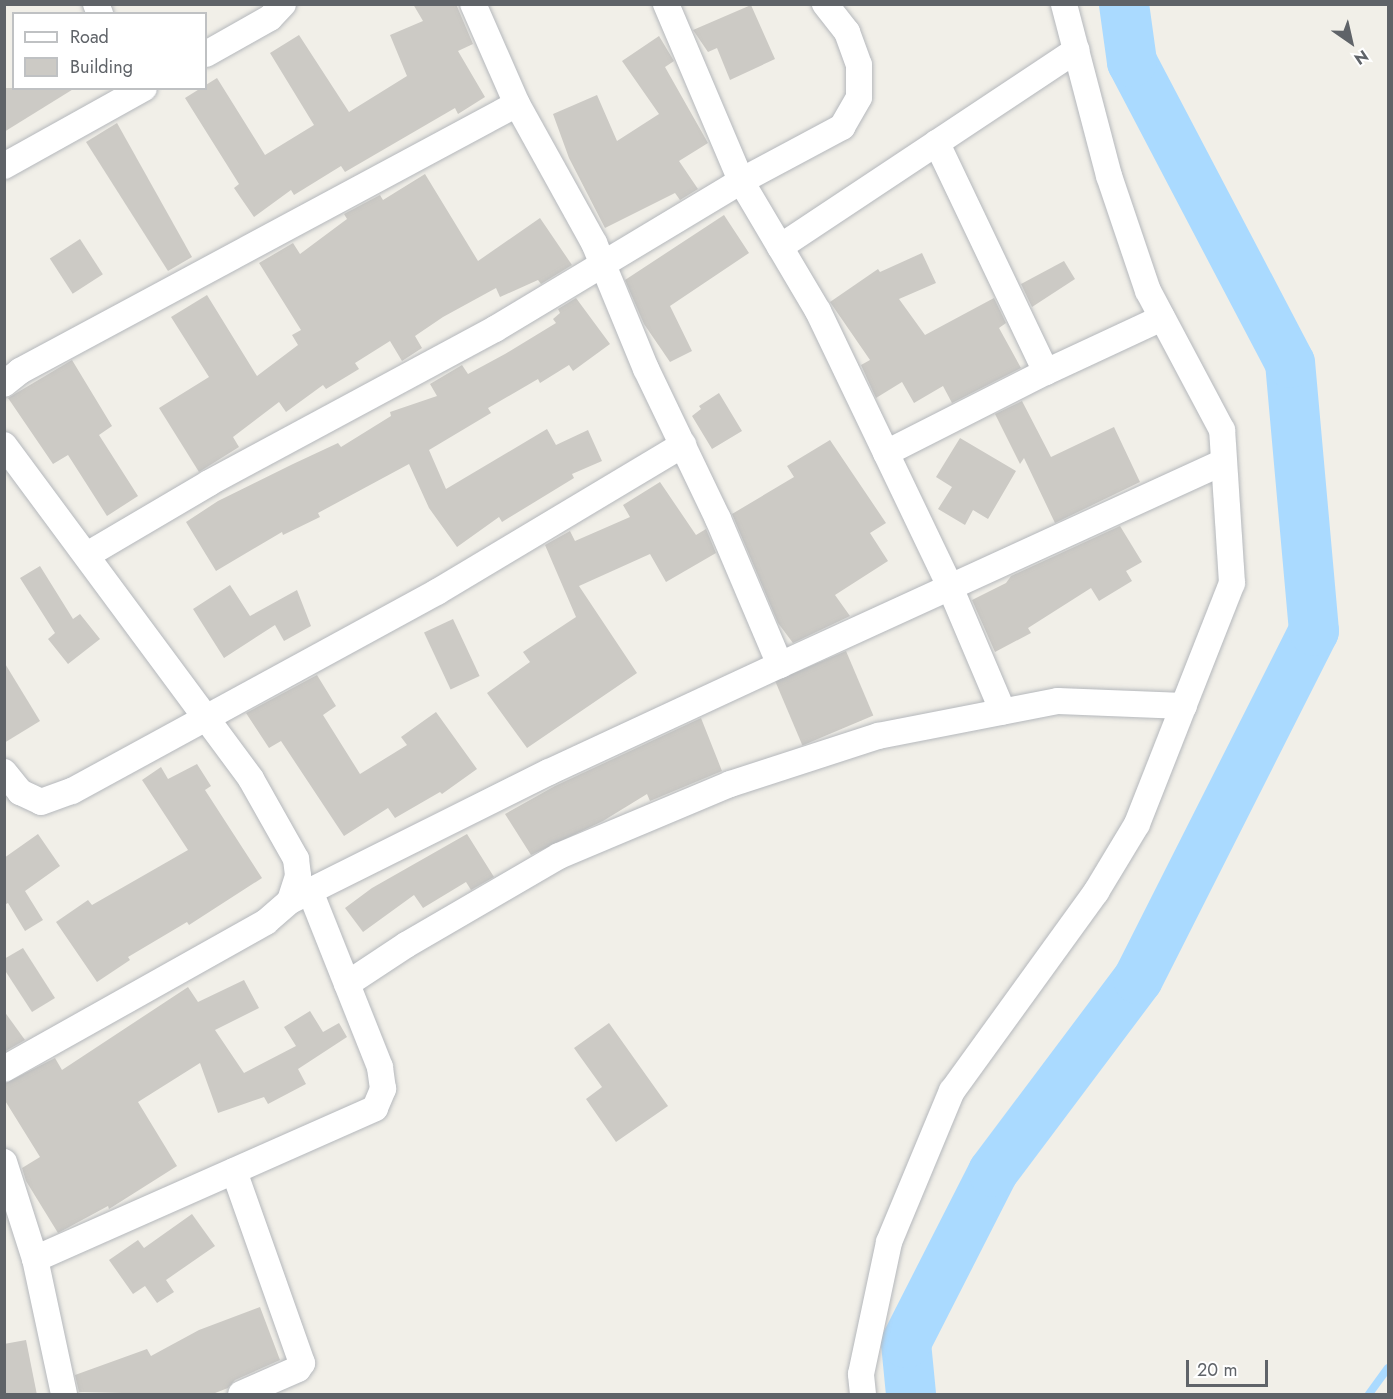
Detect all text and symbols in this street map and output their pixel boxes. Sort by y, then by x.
legend [12,12,207,90]
north arrow [1321,12,1381,72]
text: Road [70,24,109,50]
text: N [1350,44,1373,70]
text: Building [70,54,133,80]
scale bar [1189,1348,1272,1386]
text: 20 m [1197,1357,1237,1383]

